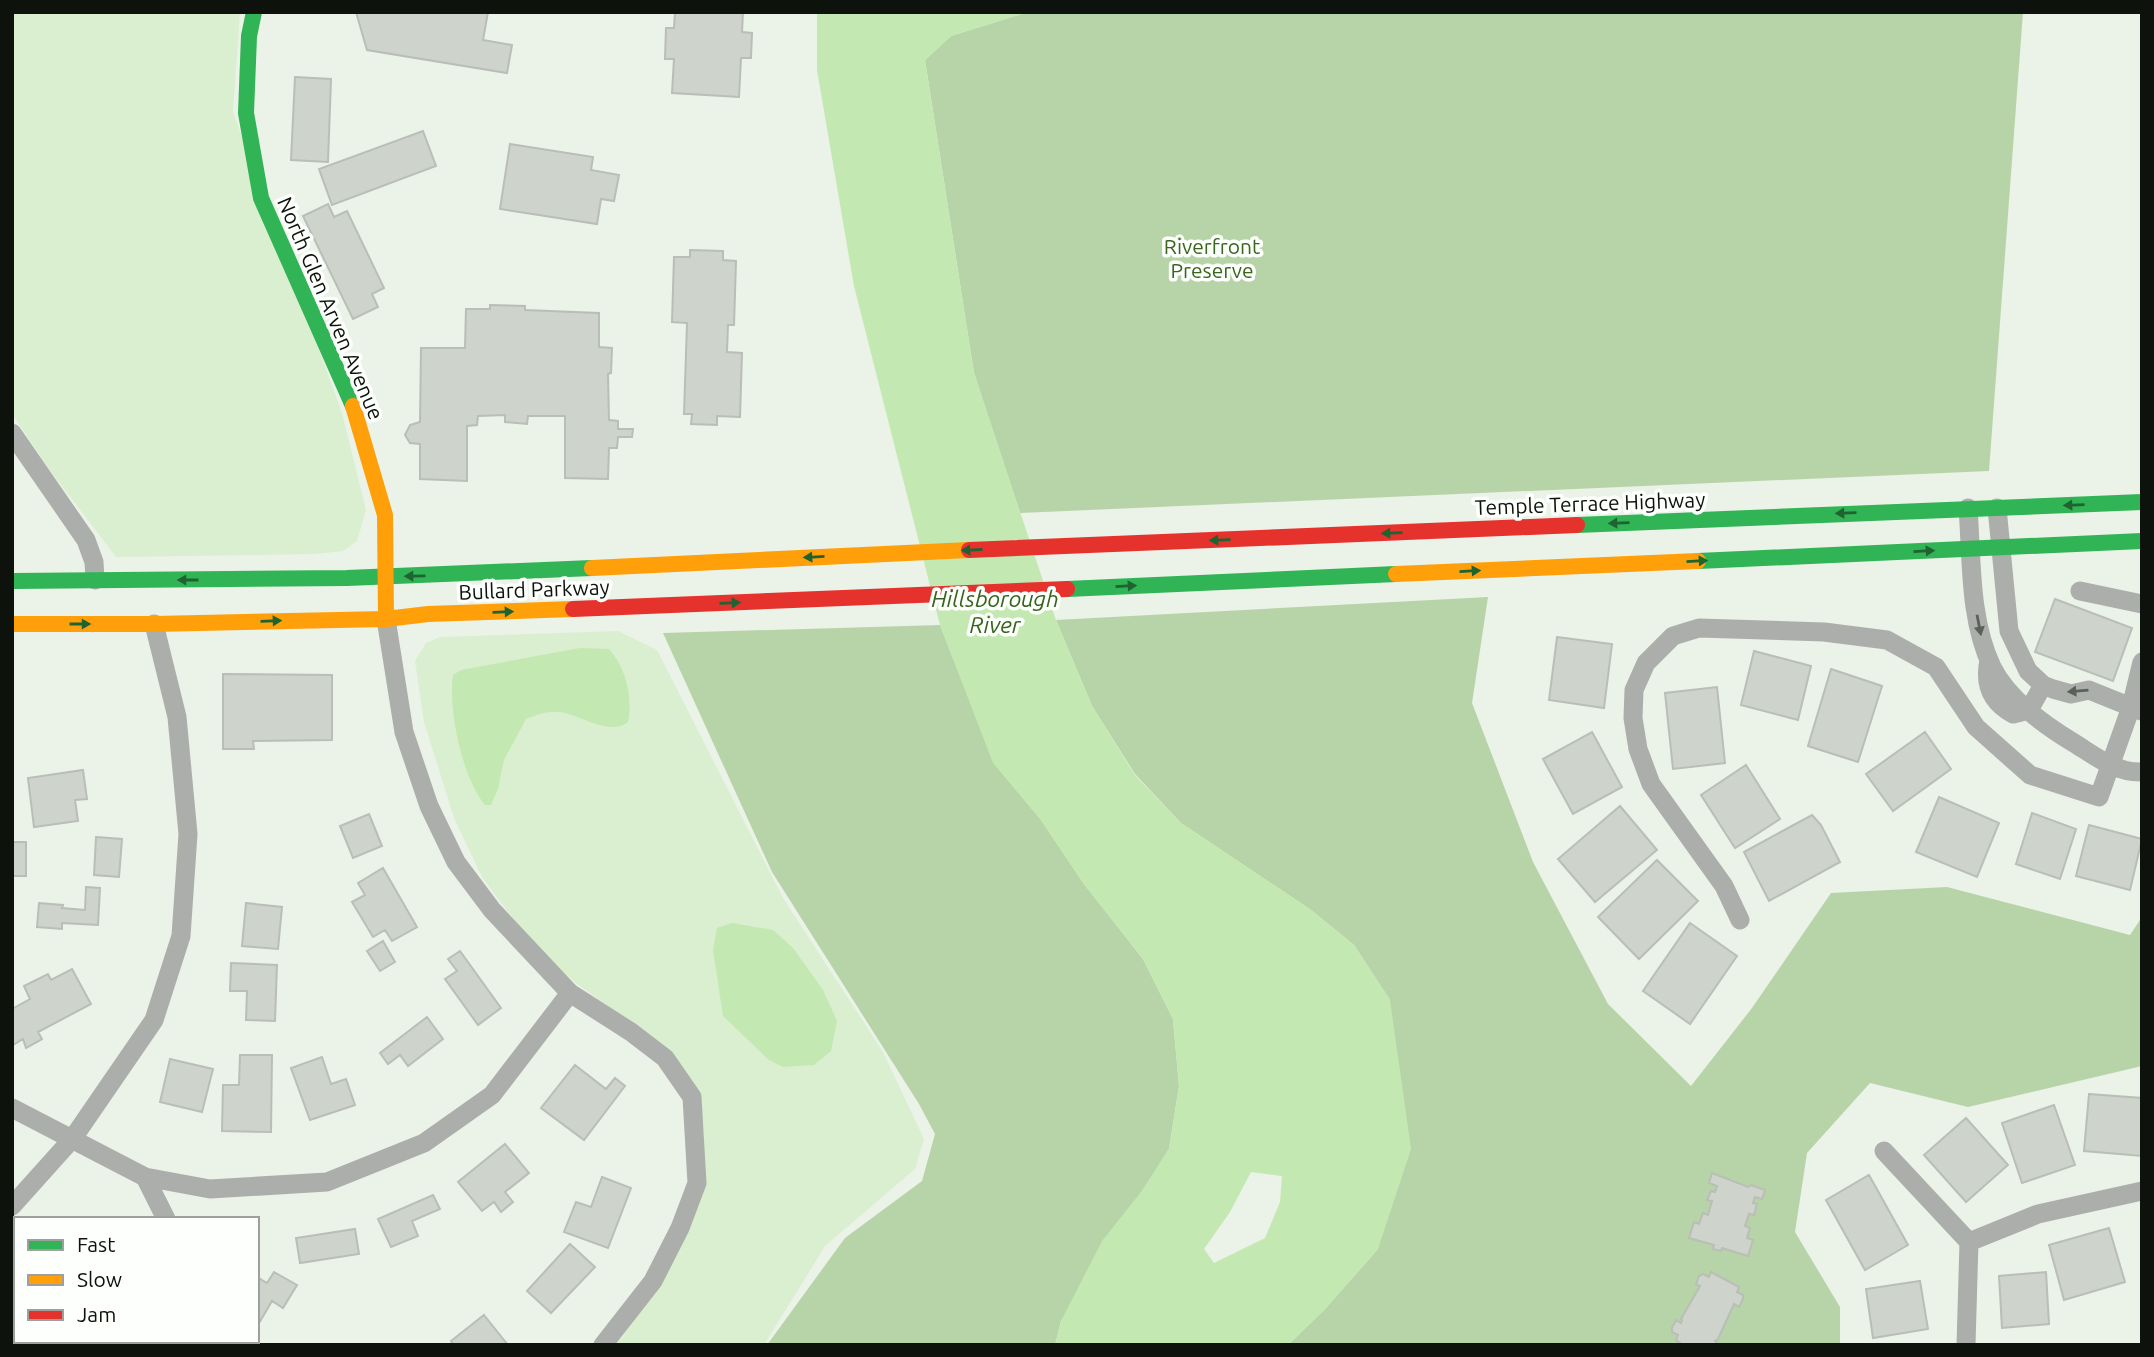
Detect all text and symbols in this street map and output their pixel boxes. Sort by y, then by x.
street label: North Glen Arven Avenue [273,193,389,423]
park label: Riverfront Preserve [1164,234,1260,282]
street label: Temple Terrace Highway [1474,487,1706,519]
one-way arrow [2062,499,2084,510]
one-way arrow [1835,507,1857,518]
one-way arrow [1608,517,1630,528]
one-way arrow [1380,527,1402,538]
one-way arrow [1209,534,1231,545]
one-way arrow [961,545,983,556]
one-way arrow [1914,545,1936,556]
one-way arrow [802,552,824,563]
one-way arrow [1686,555,1708,566]
one-way arrow [1459,565,1481,576]
one-way arrow [404,570,426,581]
one-way arrow [176,574,198,586]
street label: Bullard Parkway [458,574,610,604]
one-way arrow [1115,581,1137,592]
water label: Hillsborough River [931,586,1059,637]
one-way arrow [719,597,741,608]
one-way arrow [492,606,514,617]
one-way arrow [1973,614,1984,636]
one-way arrow [260,615,282,627]
one-way arrow [70,618,92,630]
one-way arrow [2067,686,2089,697]
legend [14,1217,259,1343]
text: Fast [77,1232,115,1256]
text: Slow [77,1267,122,1291]
text: Jam [77,1302,116,1326]

